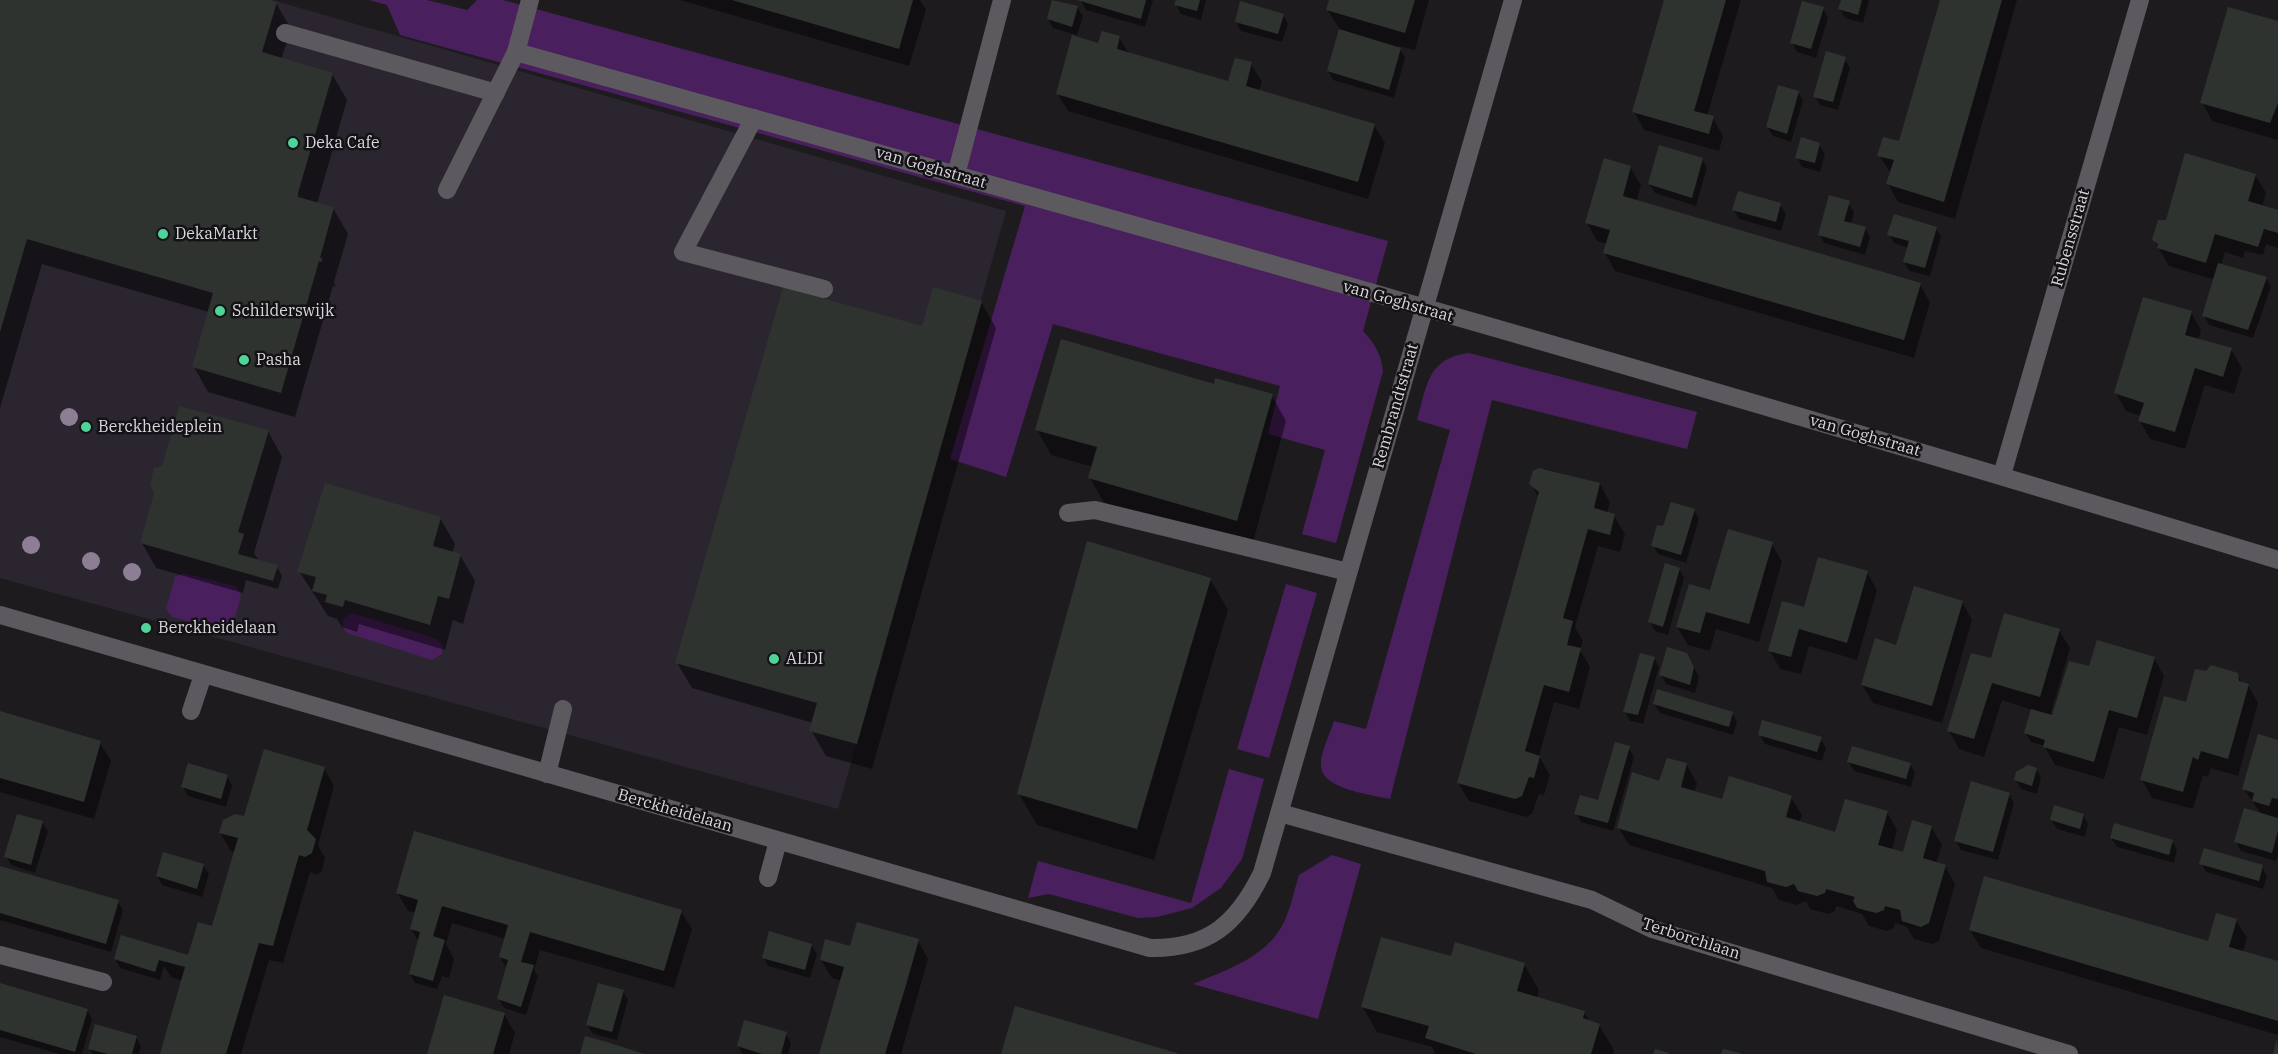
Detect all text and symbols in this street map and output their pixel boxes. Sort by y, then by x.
place label: Deka Cafe [305,133,379,153]
marker: Deka Cafe [286,136,300,150]
street label: van Goghstraat [874,143,988,193]
street label: Rubensstraat [2048,187,2094,289]
place label: DekaMarkt [175,224,258,244]
marker: DekaMarkt [156,227,170,241]
street label: van Goghstraat [1341,277,1455,327]
place label: Schilderswijk [232,301,334,321]
marker: Schilderswijk [213,304,227,318]
street label: Rembrandtstraat [1369,341,1423,471]
place label: Pasha [256,350,301,370]
marker: Pasha [237,353,251,367]
street label: van Goghstraat [1808,411,1922,461]
place label: Berckheideplein [98,417,222,437]
marker: Berckheideplein [79,420,93,434]
place label: Berckheidelaan [158,618,276,638]
marker: Berckheidelaan [139,621,153,635]
place label: ALDI [786,649,823,669]
marker: ALDI [767,652,781,666]
street label: Berckheidelaan [615,785,735,837]
street label: Terborchlaan [1640,914,1742,964]

